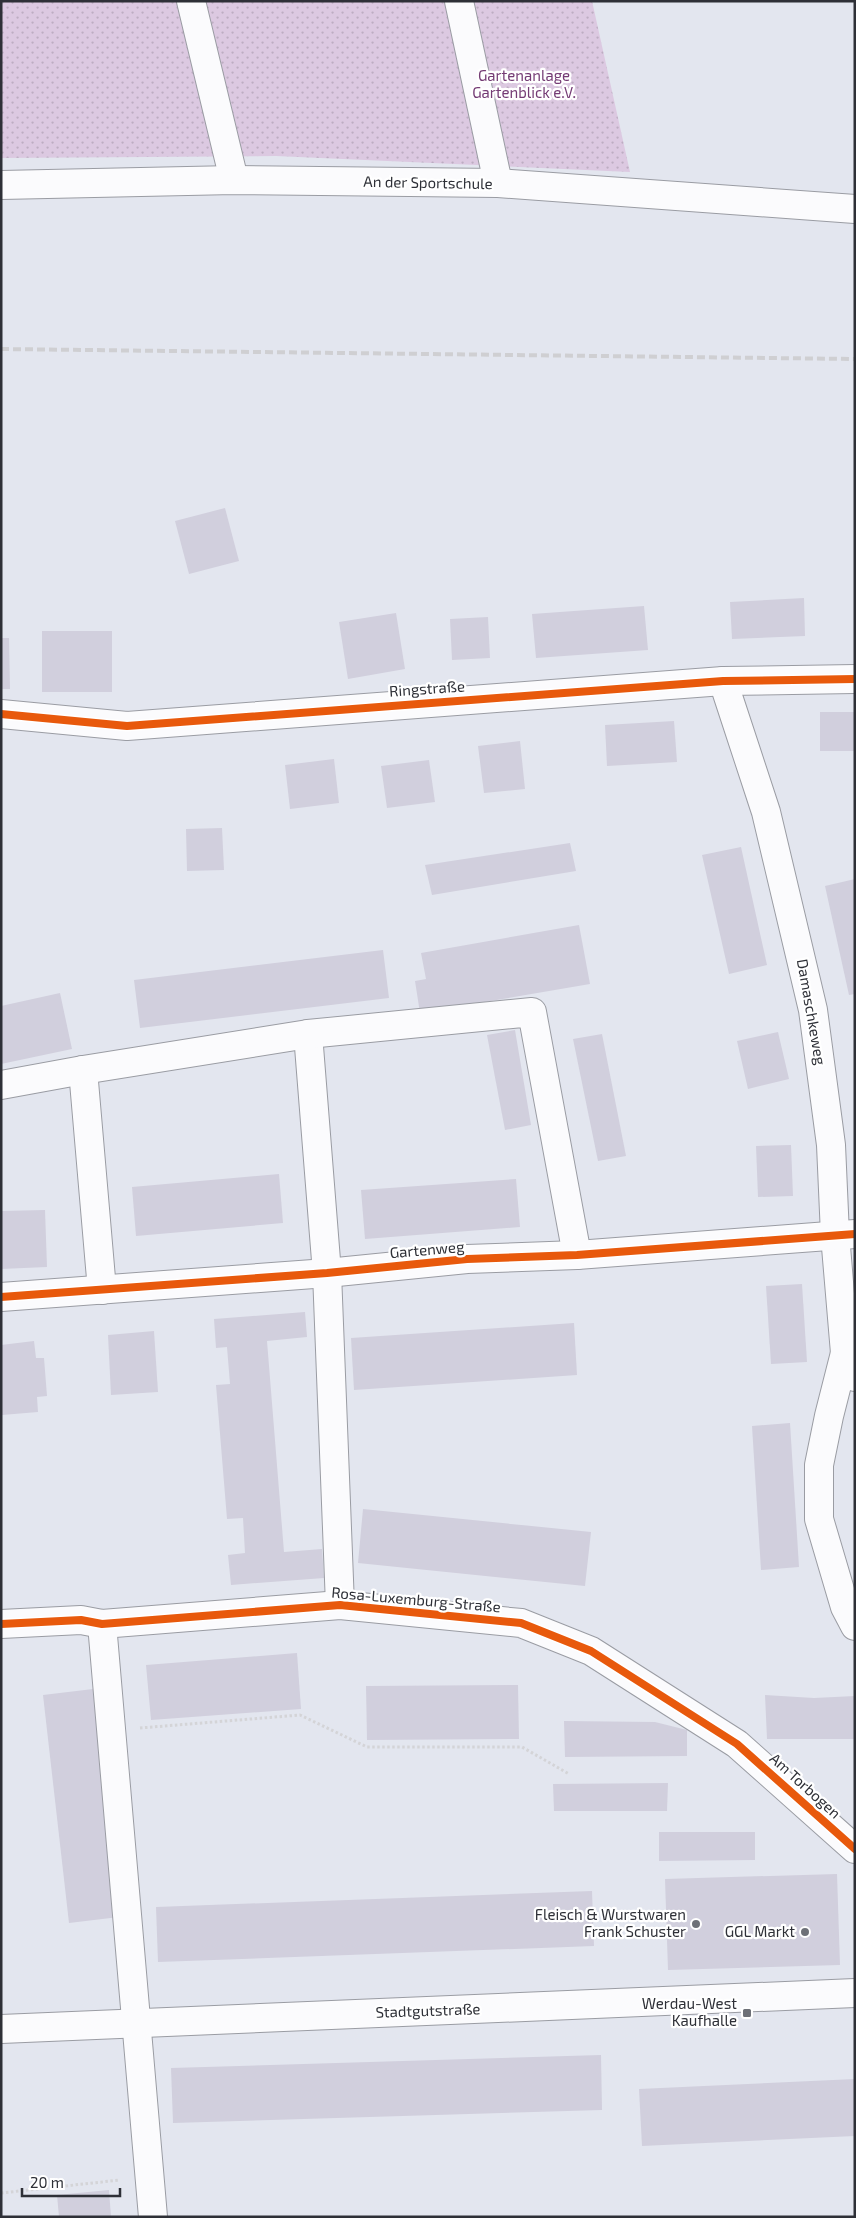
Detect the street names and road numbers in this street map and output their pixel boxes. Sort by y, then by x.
street label: An der Sportschule [363,172,493,192]
street label: Ringstraße [388,676,465,700]
street label: Damaschkeweg [794,957,830,1067]
street label: Gartenweg [389,1237,466,1261]
street label: Rosa-Luxemburg-Straße [331,1583,502,1615]
street label: Am Torbogen [767,1749,845,1822]
street label: Stadtgutstraße [375,1999,481,2021]

